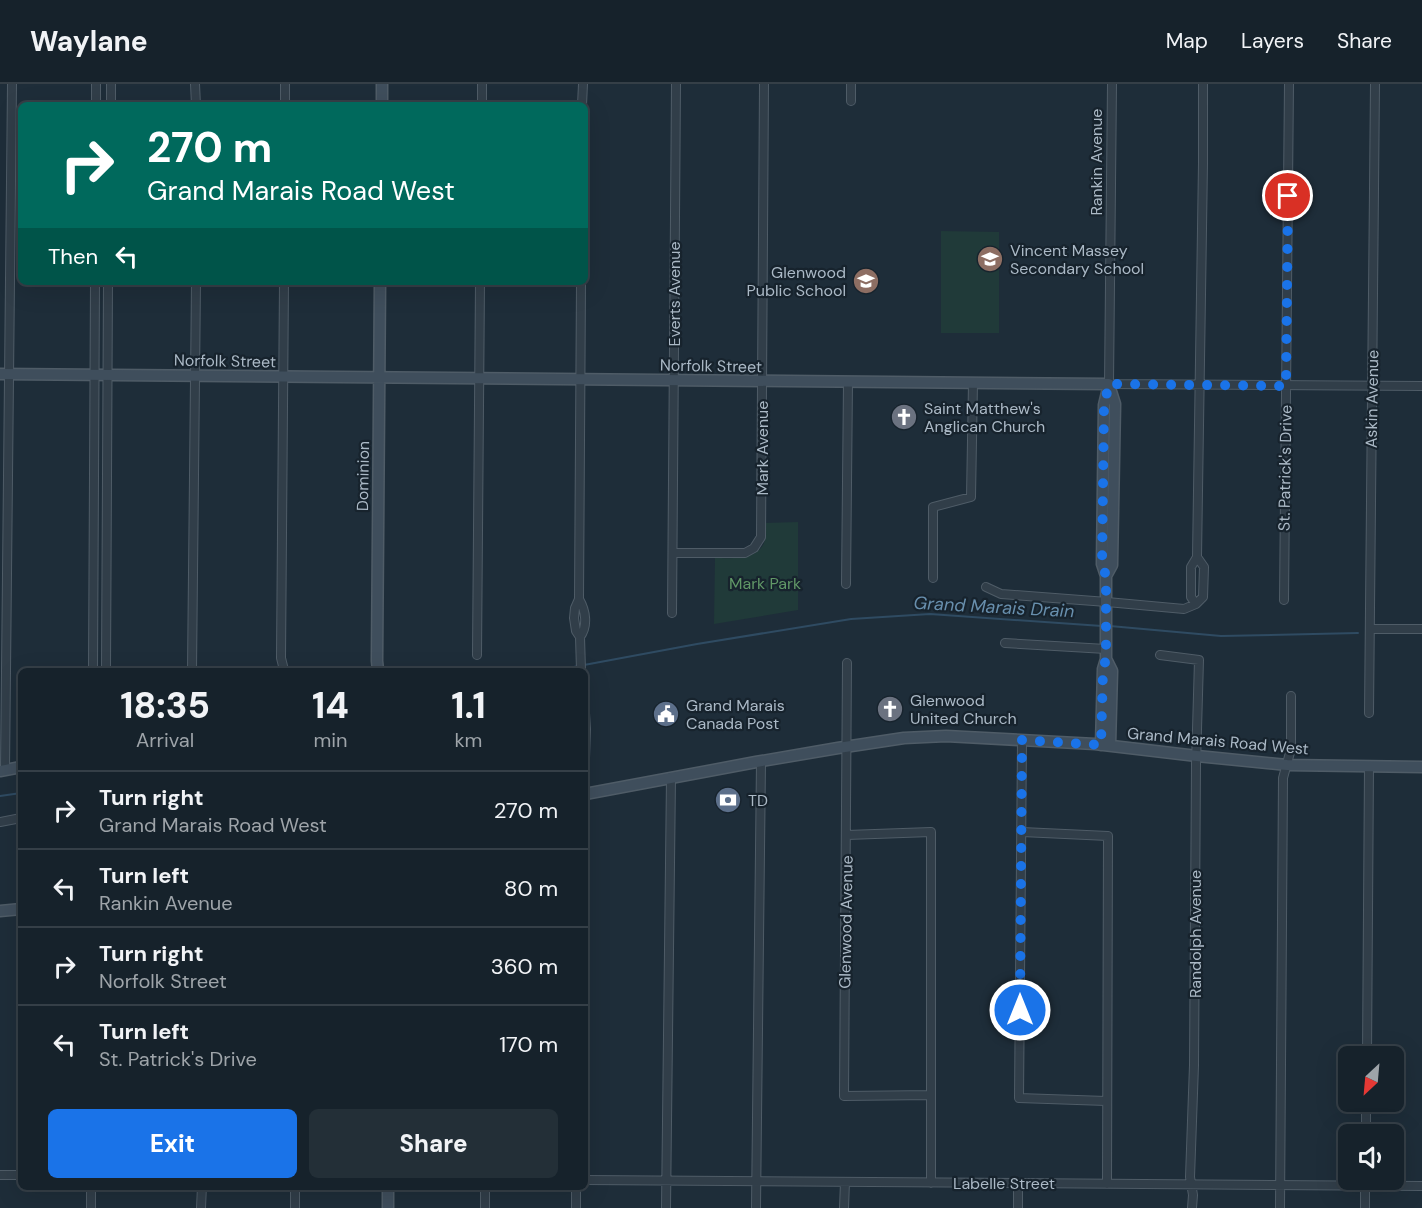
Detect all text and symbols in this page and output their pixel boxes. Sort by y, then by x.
text: Waylane [30,23,148,60]
text: Map [1166,27,1208,55]
text: Layers [1241,27,1304,55]
text: Share [1337,27,1392,55]
street label: Rankin Avenue [1086,109,1107,215]
text: 270 m [147,120,272,175]
icon: right [48,126,126,204]
pin [1262,170,1313,221]
text: Grand Marais Road West [147,173,455,208]
icon: arrive [1271,179,1304,212]
icon: left [110,240,143,273]
place label: Vincent Massey Secondary School [1010,240,1144,279]
street label: Everts Avenue [664,241,685,347]
text: Then [48,242,98,271]
school or university icon: Vincent Massey Secondary School [975,244,1005,274]
place label: Glenwood Public School [747,262,846,301]
school or university icon: Glenwood Public School [851,266,881,296]
street label: Norfolk Street [174,350,276,372]
street label: Askin Avenue [1361,350,1383,448]
street label: Norfolk Street [660,355,762,377]
place label: Saint Matthew's Anglican Church [924,398,1045,437]
street label: Mark Avenue [752,401,773,495]
church icon: Saint Matthew's Anglican Church [889,402,919,432]
street label: St. Patrick's Drive [1273,405,1297,531]
street label: Dominion [352,441,374,511]
park label: Mark Park [729,573,801,594]
water label: Grand Marais Drain [913,591,1075,623]
text: 18:35 [120,682,210,729]
text: 14 [312,682,349,729]
text: 1.1 [451,682,486,729]
place label: Glenwood United Church [910,690,1017,729]
church icon: Glenwood United Church [875,694,905,724]
place label: Grand Marais Canada Post [686,695,785,734]
public building icon: Grand Marais Canada Post [651,699,681,729]
street label: Grand Marais Road West [1126,723,1310,759]
text: Arrival [136,727,194,753]
text: min [313,727,348,753]
text: km [454,727,482,753]
text: Turn right [99,783,204,812]
bank icon: TD [713,785,743,815]
place label: TD [748,790,768,811]
icon: right [48,794,81,827]
text: 270 m [494,796,558,825]
text: Grand Marais Road West [99,812,327,838]
street label: Glenwood Avenue [834,855,858,989]
text: Turn left [99,861,189,890]
street label: Randolph Avenue [1185,870,1206,998]
icon: left [48,872,81,905]
text: 80 m [504,874,558,903]
text: Rankin Avenue [99,890,233,916]
text: Turn right [99,939,204,968]
icon: right [48,950,81,983]
text: 360 m [491,952,558,981]
text: Norfolk Street [99,968,227,994]
position arrow [988,978,1052,1042]
text: Turn left [99,1017,189,1046]
icon: left [48,1028,81,1061]
text: 170 m [499,1030,558,1059]
text: St. Patrick's Drive [99,1046,257,1072]
north arrow [1338,1046,1404,1112]
map controls [1338,1046,1404,1190]
button: Exit [48,1109,297,1178]
button: Share [309,1109,558,1178]
button: sound [1338,1124,1404,1190]
street label: Labelle Street [953,1173,1055,1194]

